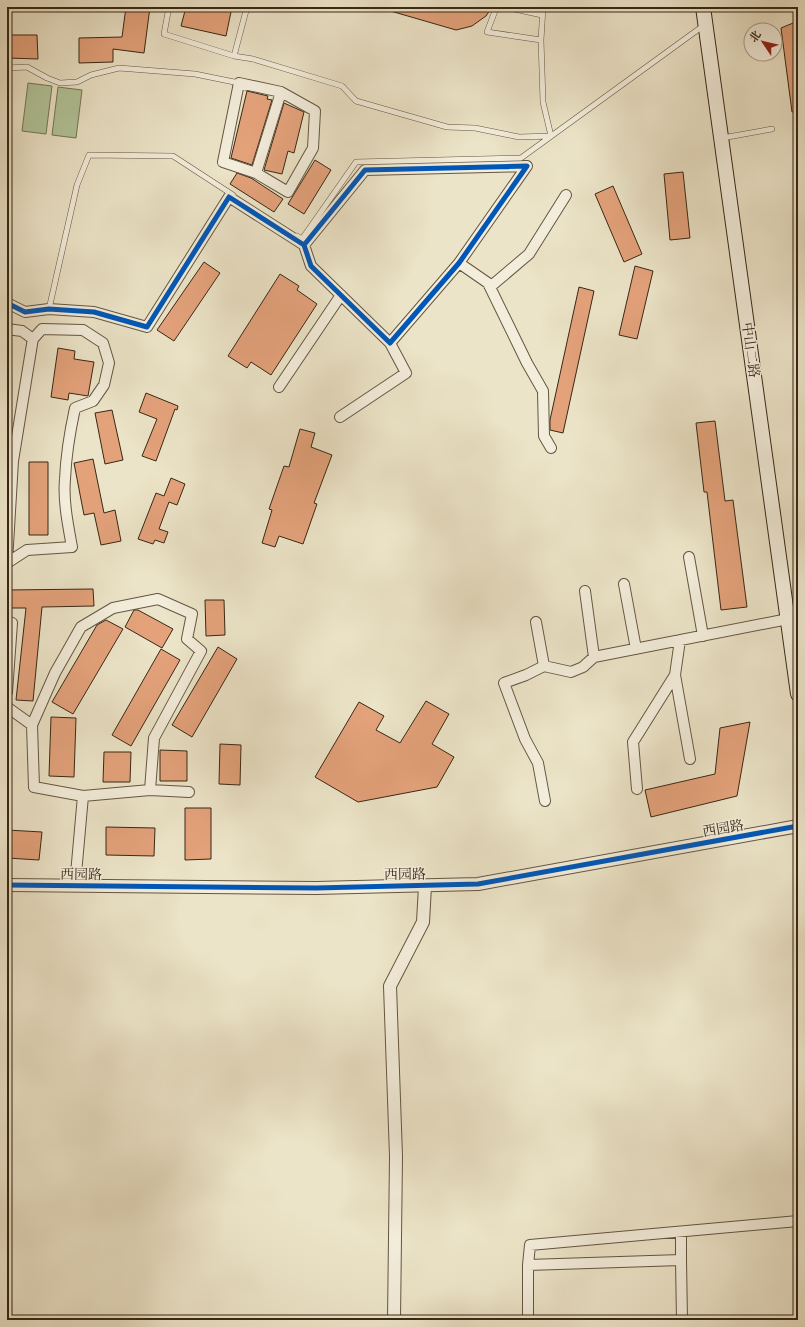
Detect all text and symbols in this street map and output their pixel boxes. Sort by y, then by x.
north arrow [743,22,783,62]
text: 北 [746,28,765,45]
street label: 中山二路 [737,321,764,379]
street label: 西园路 [701,815,745,841]
street label: 西园路 [60,865,102,884]
street label: 西园路 [384,865,426,884]

